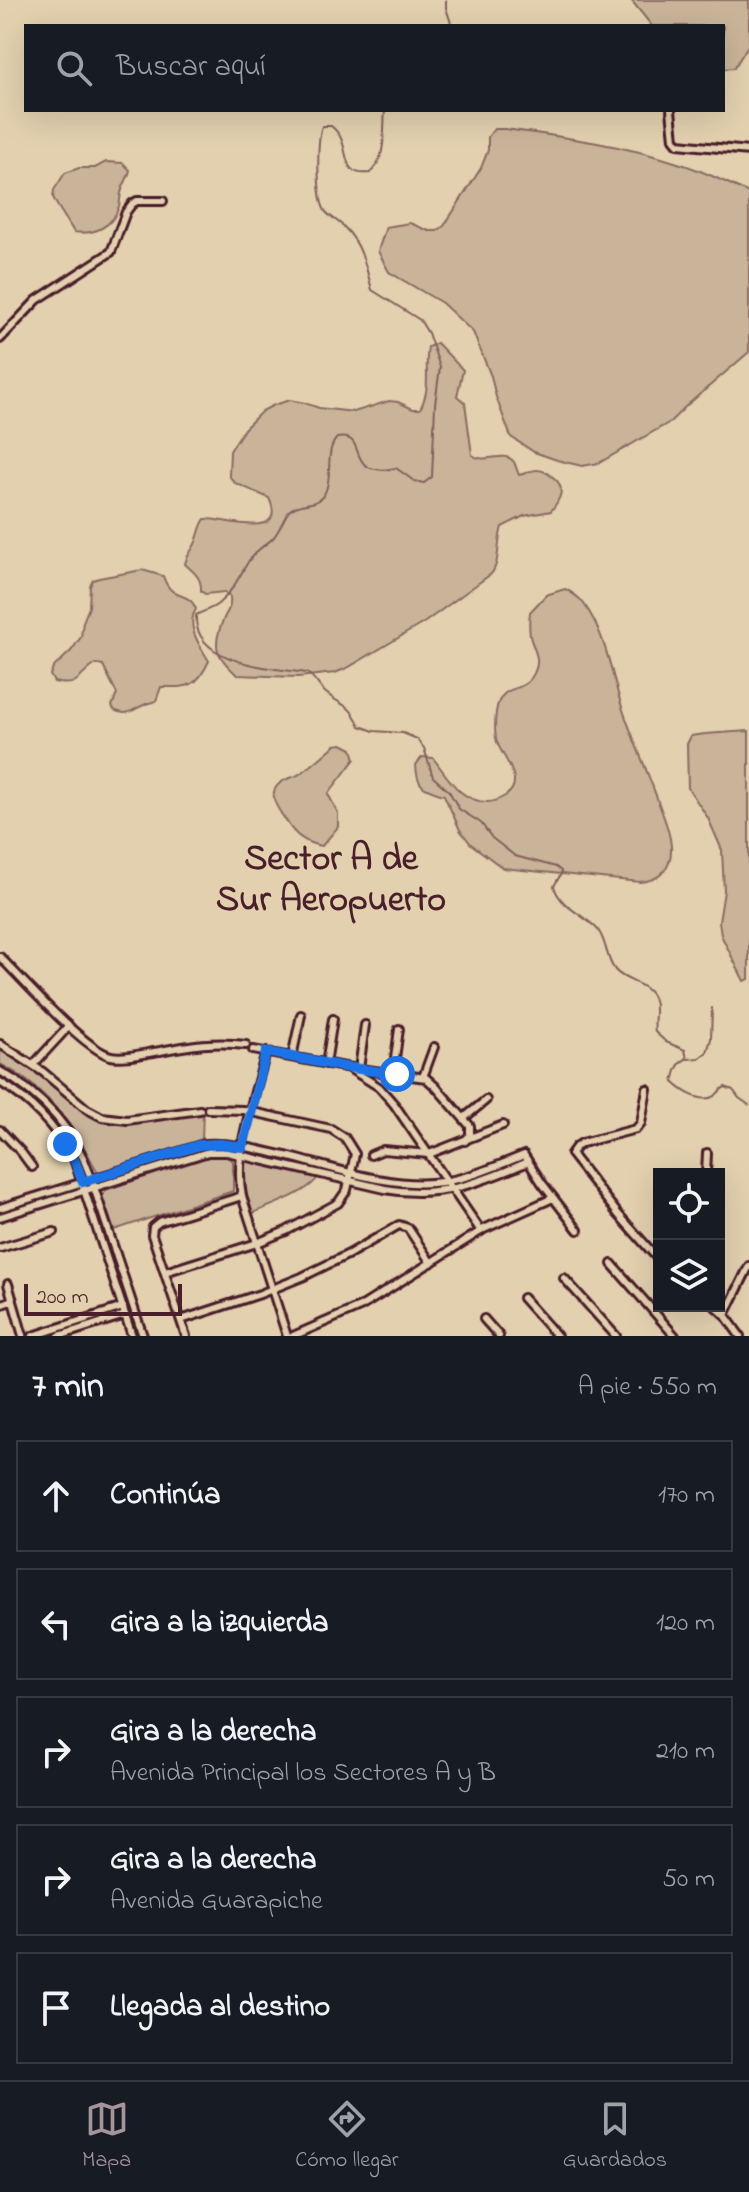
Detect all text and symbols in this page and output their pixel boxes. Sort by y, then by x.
search box [24,24,725,112]
icon: search [52,46,96,90]
text: Buscar aquí [116,46,266,90]
district label: Sector A de Sur Aeropuerto [216,834,446,928]
route start [379,1056,415,1092]
route end [47,1126,83,1162]
map controls [653,1168,725,1312]
button: locate [653,1168,725,1240]
button: layers [653,1240,725,1312]
scale bar [24,1280,182,1316]
text: 200 m [36,1282,89,1314]
text: 7 min [32,1363,104,1413]
text: A pie · 550 m [578,1369,717,1407]
icon: ahead [34,1474,78,1518]
text: Continúa [110,1474,220,1518]
text: 170 m [658,1477,715,1515]
icon: left [34,1602,78,1646]
text: Gira a la izquierda [110,1602,328,1646]
text: 120 m [656,1605,715,1643]
text: Gira a la derecha [110,1711,316,1755]
icon: right [34,1730,78,1774]
text: 210 m [656,1733,715,1771]
text: Avenida Principal los Sectores A y B [110,1755,496,1793]
text: Gira a la derecha [110,1839,316,1883]
icon: right [34,1858,78,1902]
text: 50 m [662,1861,715,1899]
text: Avenida Guarapiche [110,1883,323,1921]
icon: arrive [34,1986,78,2030]
text: Llegada al destino [110,1986,330,2030]
tab: Mapa [82,2097,131,2177]
tab: Cómo llegar [295,2097,399,2177]
tab: Guardados [563,2097,667,2177]

